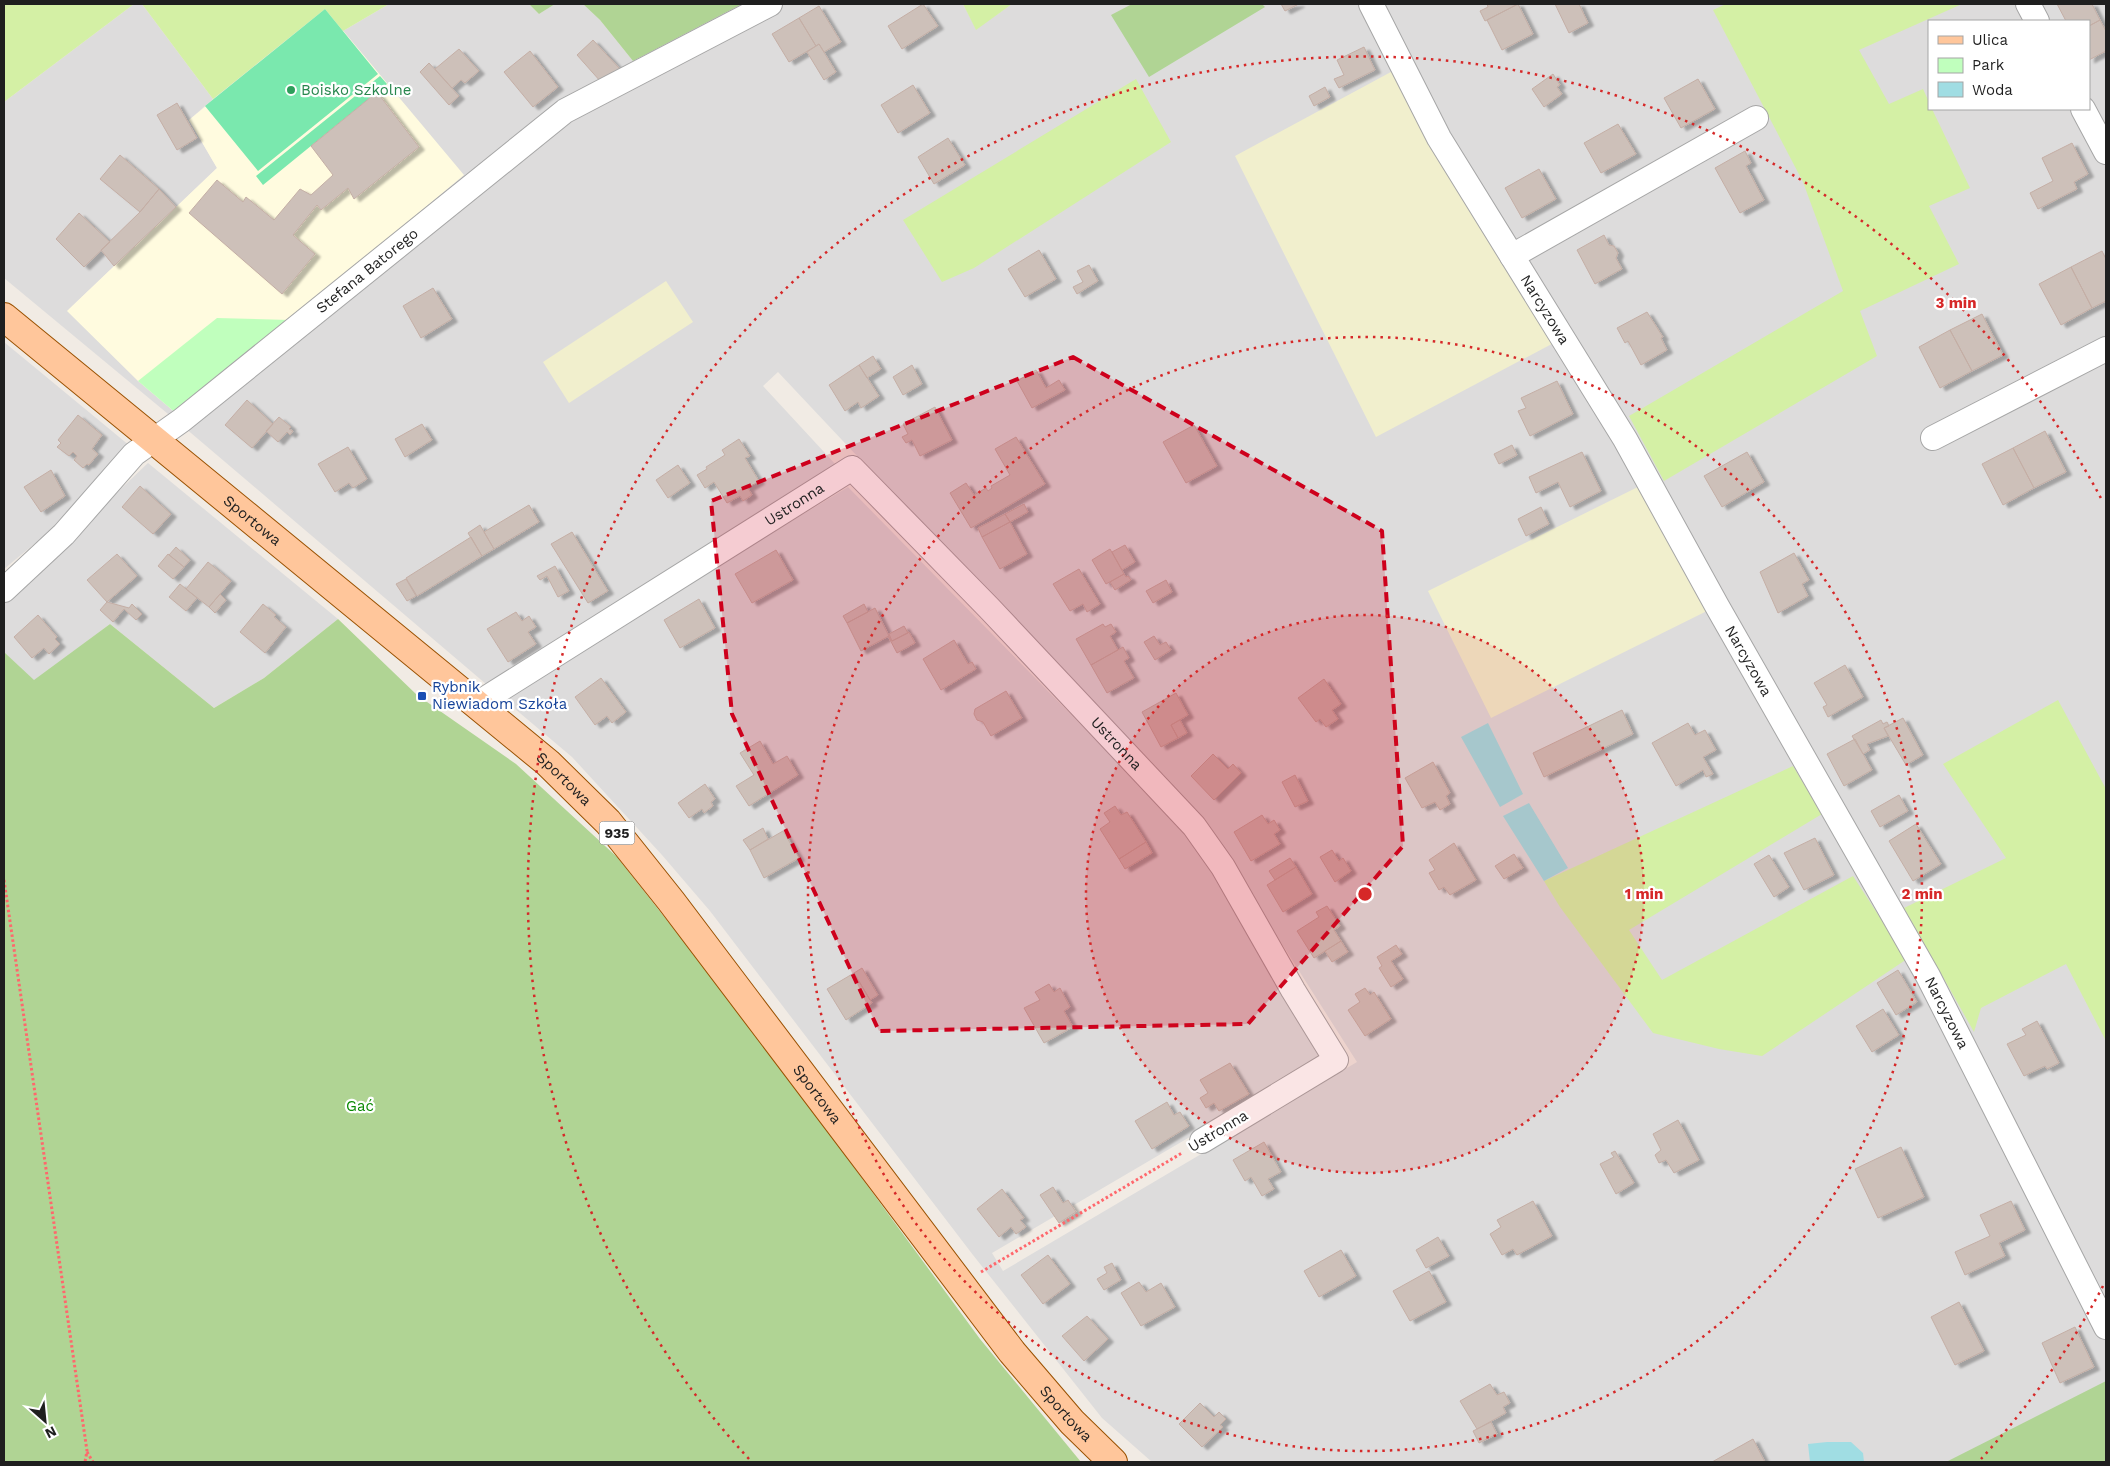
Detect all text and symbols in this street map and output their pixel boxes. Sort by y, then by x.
legend [1928,20,2090,110]
text: Ulica [1972,31,2009,49]
text: Park [1972,56,2005,74]
place label: Boisko Szkolne [301,81,411,99]
text: Woda [1972,81,2013,99]
marker: Boisko Szkolne [285,84,297,96]
street label: Stefana Batorego [312,224,422,317]
street label: Narcyzowa [1517,271,1574,348]
text: 3 min [1936,294,1976,312]
street label: Ustronna [761,479,828,530]
street label: Sportowa [220,491,285,550]
street label: Narcyzowa [1721,622,1776,700]
place label: Rybnik Niewiadom Szkoła [432,678,568,713]
marker: Rybnik Niewiadom Szkoła [416,690,428,702]
street label: Ustronna [1087,713,1146,774]
street label: Sportowa [533,748,596,810]
road number: 935 [600,821,634,844]
centre of rings [1356,885,1374,903]
text: 1 min [1625,885,1663,903]
text: 2 min [1901,885,1943,903]
street label: Narcyzowa [1921,974,1973,1052]
street label: Sportowa [789,1061,846,1128]
park label: Gać [346,1097,374,1115]
street label: Ustronna [1185,1106,1252,1156]
street label: Sportowa [1036,1382,1096,1446]
north arrow [20,1396,70,1446]
text: N [43,1423,59,1442]

